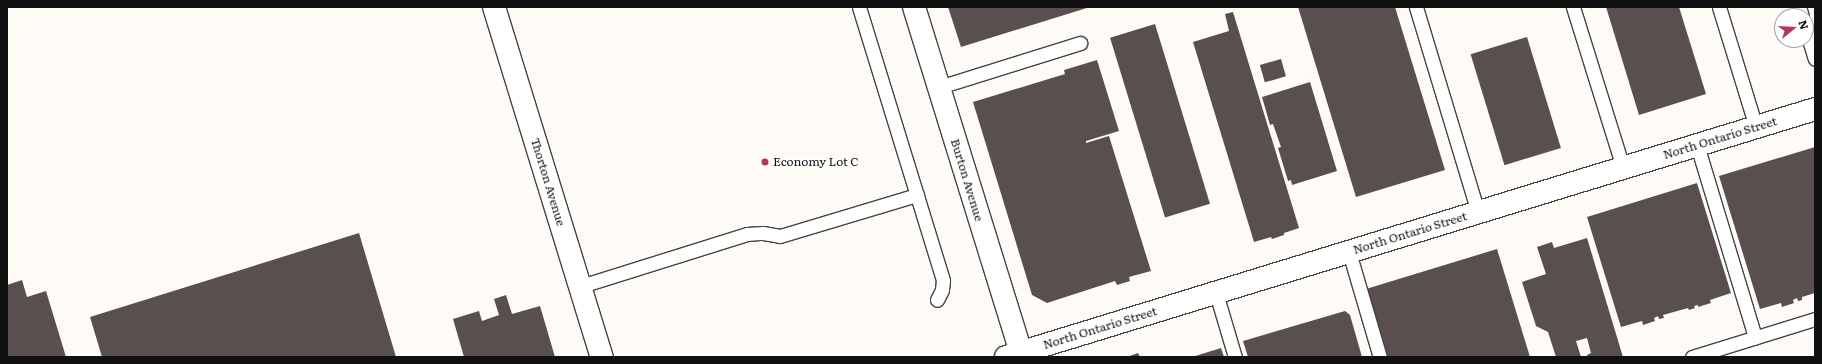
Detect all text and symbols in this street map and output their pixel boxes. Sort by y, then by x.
north arrow [1774,8,1814,48]
text: N [1795,18,1813,31]
street label: North Ontario Street [1661,114,1779,162]
street label: Thorton Avenue [528,136,568,228]
street label: Burton Avenue [948,137,986,223]
place label: Economy Lot C [773,155,859,169]
marker: Economy Lot C [760,157,770,167]
street label: North Ontario Street [1351,209,1469,257]
street label: North Ontario Street [1041,304,1159,352]

